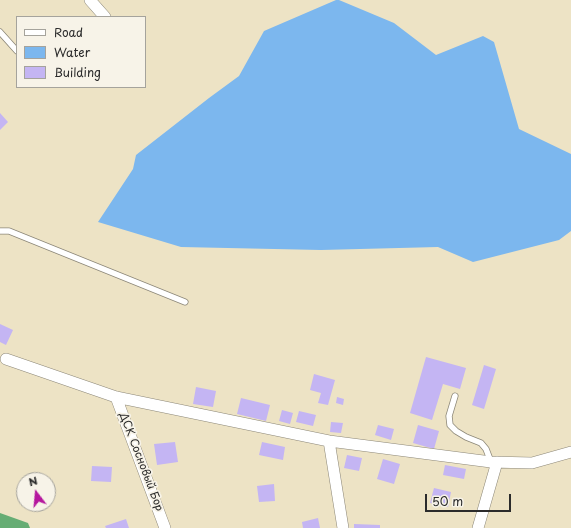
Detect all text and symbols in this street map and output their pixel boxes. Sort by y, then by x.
legend [16,16,146,88]
text: Road [54,23,83,41]
text: Water [54,43,90,61]
text: Building [54,63,101,81]
street label: ДСК Сосновый Бор [116,411,166,513]
north arrow [16,472,56,512]
text: N [26,472,39,490]
scale bar [427,486,513,512]
text: 50 m [432,492,463,510]

